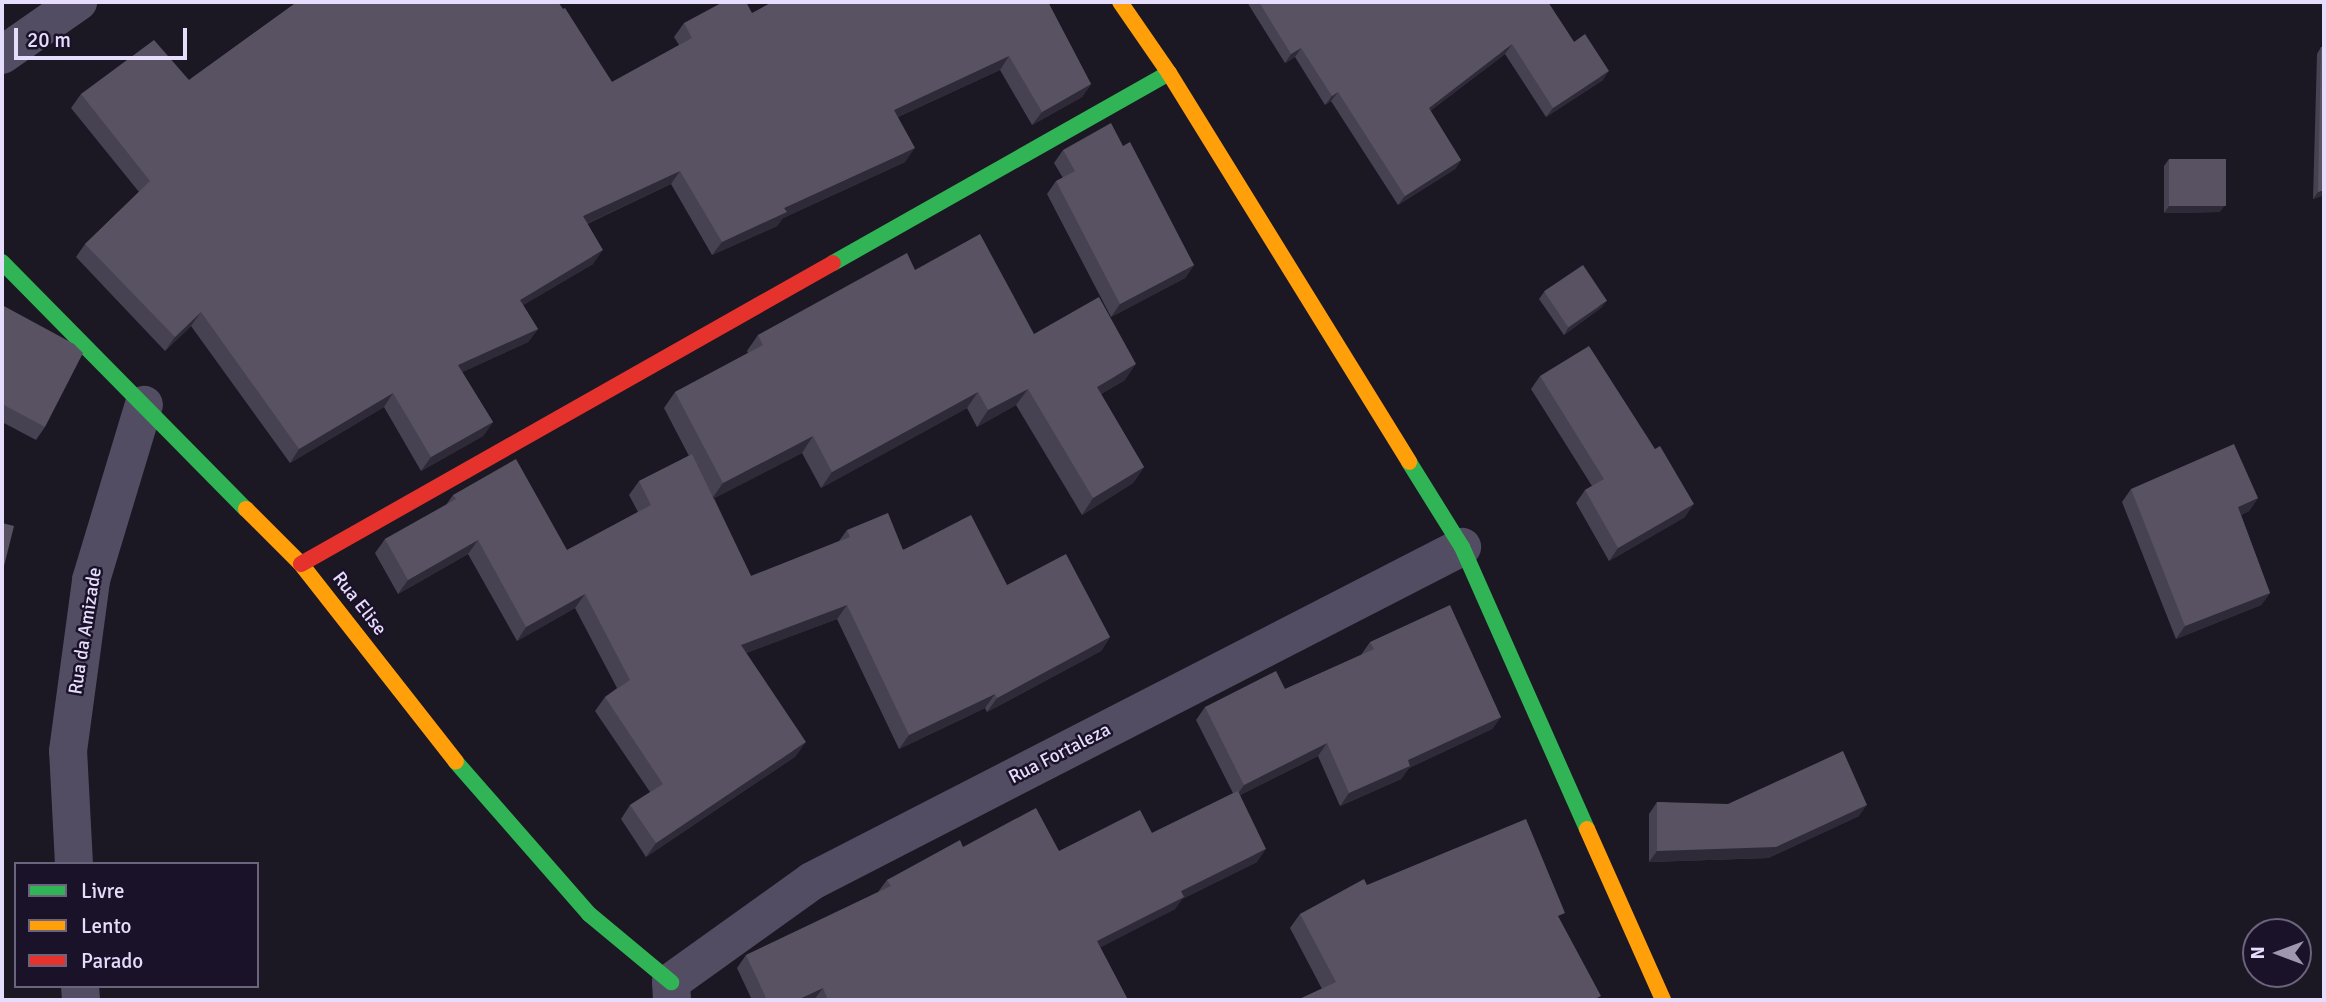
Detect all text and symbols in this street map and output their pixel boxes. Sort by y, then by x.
scale bar [18,14,191,58]
text: 20 m [27,27,71,53]
street label: Rua da Amizade [65,566,107,696]
street label: Rua Elise [327,568,391,640]
street label: Rua Fortaleza [1005,719,1115,789]
legend [14,862,259,988]
text: Livre [81,878,124,904]
text: Lento [81,913,131,939]
north arrow [2242,918,2312,988]
text: N [2246,946,2270,960]
text: Parado [81,948,143,974]

